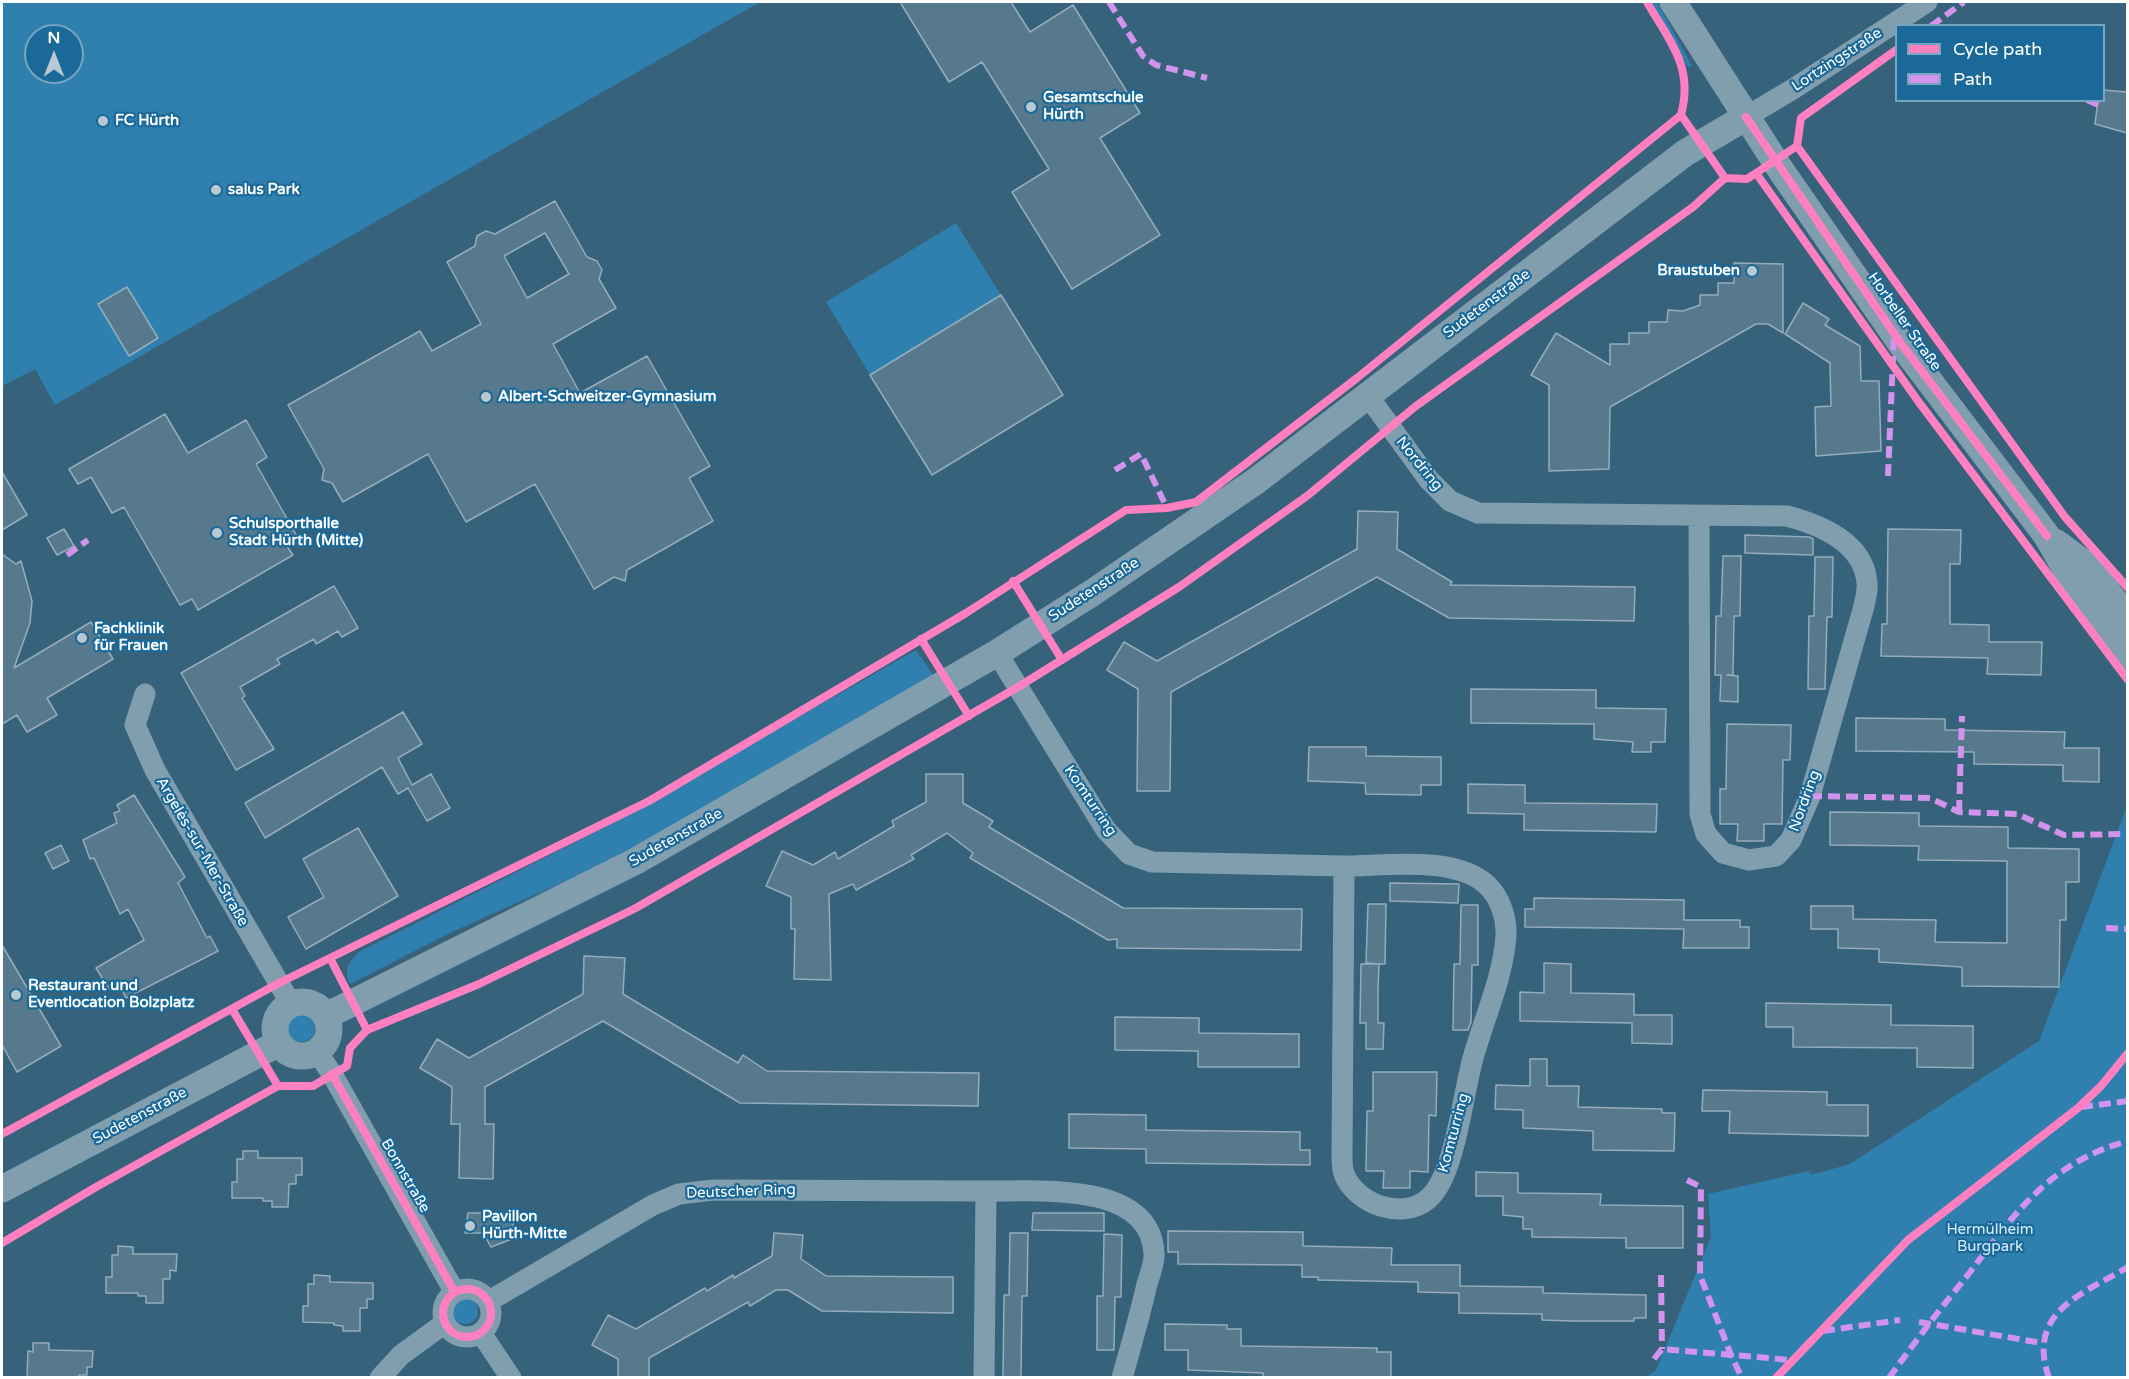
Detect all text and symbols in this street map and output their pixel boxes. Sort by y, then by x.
north arrow [24,24,84,84]
street label: Lortzingstraße [1789,24,1885,96]
legend [1895,24,2105,102]
text: N [48,28,60,48]
text: Cycle path [1953,38,2042,60]
text: Path [1953,68,1992,90]
place label: Gesamtschule Hürth [1043,89,1143,124]
marker: Gesamtschule Hürth [1024,100,1038,114]
place label: FC Hürth [115,112,179,130]
marker: FC Hürth [96,114,110,128]
place label: salus Park [228,181,300,199]
marker: salus Park [209,183,223,197]
place label: Braustuben [1657,262,1740,280]
marker: Braustuben [1745,264,1759,278]
street label: Sudetenstraße [1440,265,1534,343]
street label: Horbeller Straße [1863,269,1945,375]
place label: Albert-Schweitzer-Gymnasium [498,388,716,406]
marker: Albert-Schweitzer-Gymnasium [479,390,493,404]
street label: Nordring [1392,433,1446,495]
place label: Schulsporthalle Stadt Hürth (Mitte) [229,515,363,550]
marker: Schulsporthalle Stadt Hürth (Mitte) [210,526,224,540]
street label: Sudetenstraße [1045,554,1143,626]
place label: Fachklinik für Frauen [94,620,168,655]
marker: Fachklinik für Frauen [75,631,89,645]
street label: Komturring [1060,762,1120,840]
street label: Nordring [1786,768,1824,834]
street label: Argelès-sur-Mer-Straße [152,774,252,930]
street label: Sudetenstraße [626,805,726,871]
place label: Restaurant und Eventlocation Bolzplatz [28,977,194,1012]
marker: Restaurant und Eventlocation Bolzplatz [9,988,23,1002]
street label: Sudetenstraße [90,1084,190,1148]
street label: Komturring [1435,1091,1473,1175]
street label: Bonnstraße [377,1136,433,1216]
street label: Deutscher Ring [686,1181,796,1203]
place label: Pavillon Hürth-Mitte [482,1208,567,1243]
marker: Pavillon Hürth-Mitte [463,1219,477,1233]
park label: Hermülheim Burgpark [1946,1221,2034,1256]

